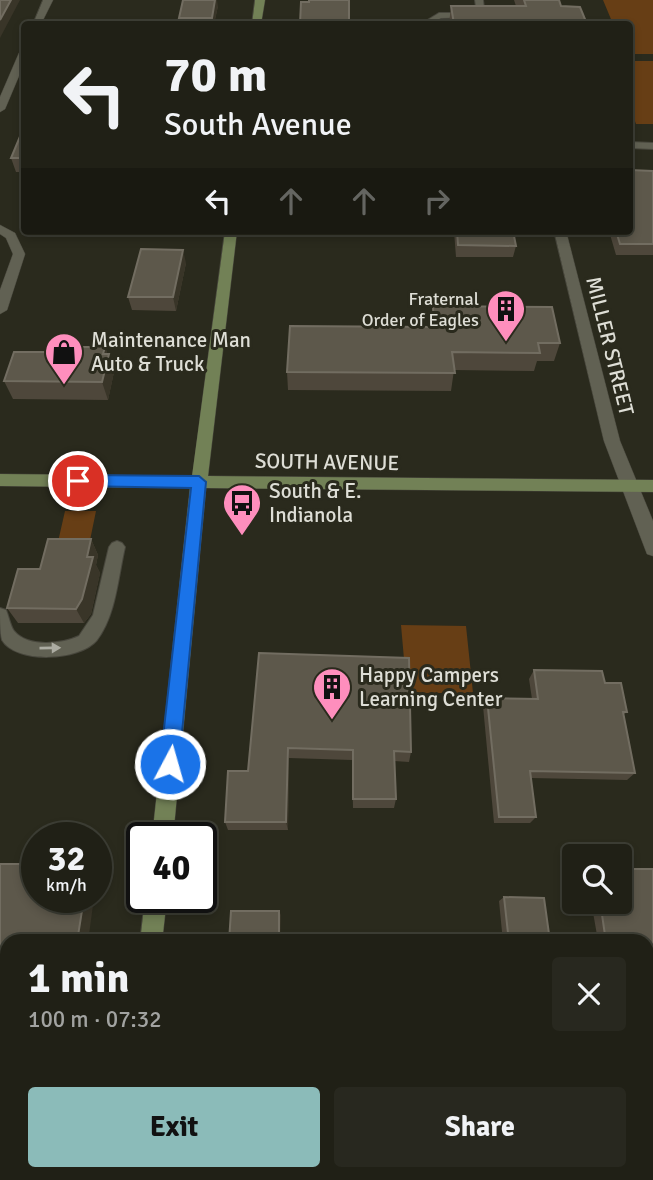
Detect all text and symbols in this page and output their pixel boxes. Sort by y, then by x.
text: 70 m [164,45,267,105]
icon: left [49,49,140,140]
text: South Avenue [164,105,352,144]
icon: left [199,182,237,220]
icon: ahead [272,182,310,220]
icon: ahead [345,182,383,220]
icon: right [418,182,456,220]
street label: MILLER STREET [580,274,640,419]
place label: Fraternal Order of Eagles [362,288,479,331]
building icon: Fraternal Order of Eagles [485,288,527,343]
place label: Maintenance Man Auto & Truck [91,327,251,377]
shop icon: Maintenance Man Auto & Truck [43,331,85,386]
street label: SOUTH AVENUE [255,448,399,476]
pin [48,451,108,511]
icon: arrive [59,462,97,500]
place label: South & E. Indianola [269,478,362,528]
bus stop icon: South & E. Indianola [221,482,263,537]
one-way arrow [40,642,62,653]
place label: Happy Campers Learning Center [359,662,503,712]
building icon: Happy Campers Learning Center [311,666,353,721]
position arrow [133,727,207,801]
speed limit sign: 40 [126,822,217,913]
text: 32 [48,837,85,880]
map controls [562,844,632,914]
button: search [562,844,632,914]
text: km/h [46,874,87,896]
text: 1 min [28,953,129,1004]
button: close [552,957,626,1031]
text: 100 m · 07:32 [28,1005,162,1034]
button: Exit [28,1087,320,1167]
button: Share [334,1087,626,1167]

